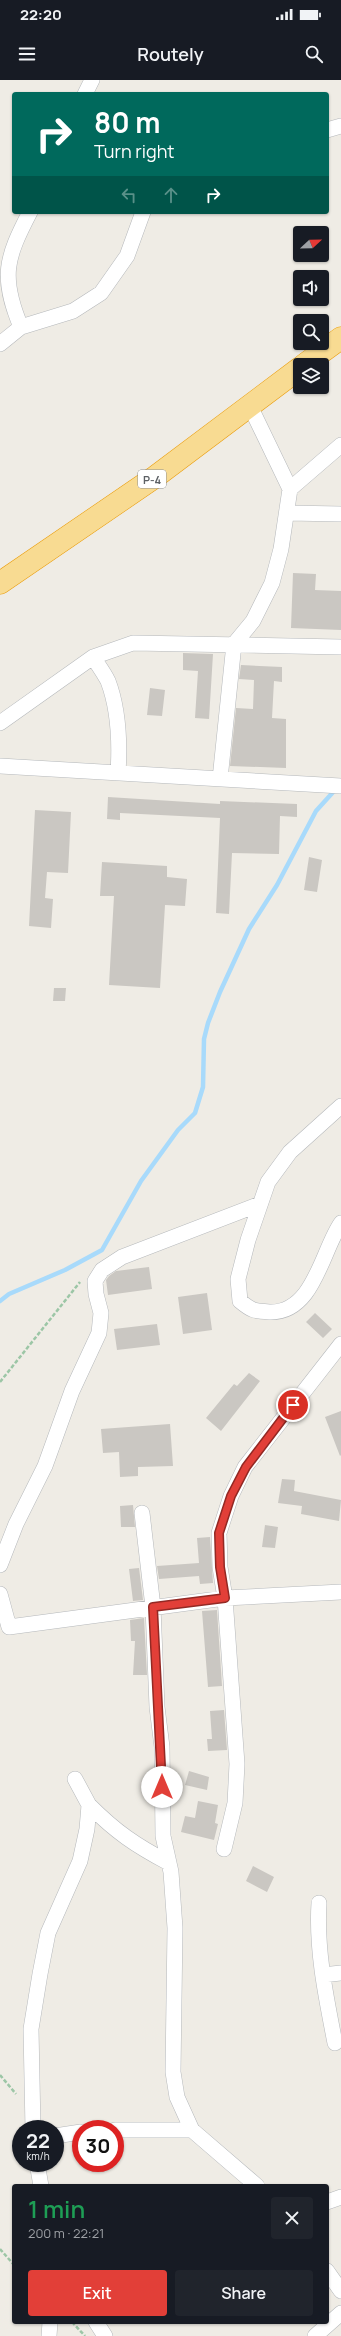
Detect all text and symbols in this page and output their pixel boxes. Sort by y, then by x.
text: 22:20 [20,4,62,25]
text: Routely [137,42,204,66]
icon: menu [16,43,38,65]
icon: search [303,43,325,65]
text: 80 m [94,103,160,141]
icon: right [28,108,80,160]
text: Turn right [94,139,175,163]
icon: left [118,184,140,206]
icon: ahead [160,184,182,206]
icon: right [202,184,224,206]
north arrow [293,226,329,262]
map controls [293,226,329,394]
button: sound [293,270,329,306]
button: search [293,314,329,350]
button: layers [293,358,329,394]
road number: P-4 [138,470,166,488]
pin [276,1388,310,1422]
icon: arrive [282,1394,304,1416]
position arrow [141,1766,183,1808]
speed limit sign: 30 [72,2120,124,2172]
text: 22 [26,2127,50,2154]
text: km/h [26,2149,50,2163]
text: 1 min [28,2192,85,2225]
button: close [271,2197,313,2239]
text: 200 m · 22:21 [28,2224,104,2242]
button: Exit [28,2270,167,2316]
button: Share [175,2270,313,2316]

